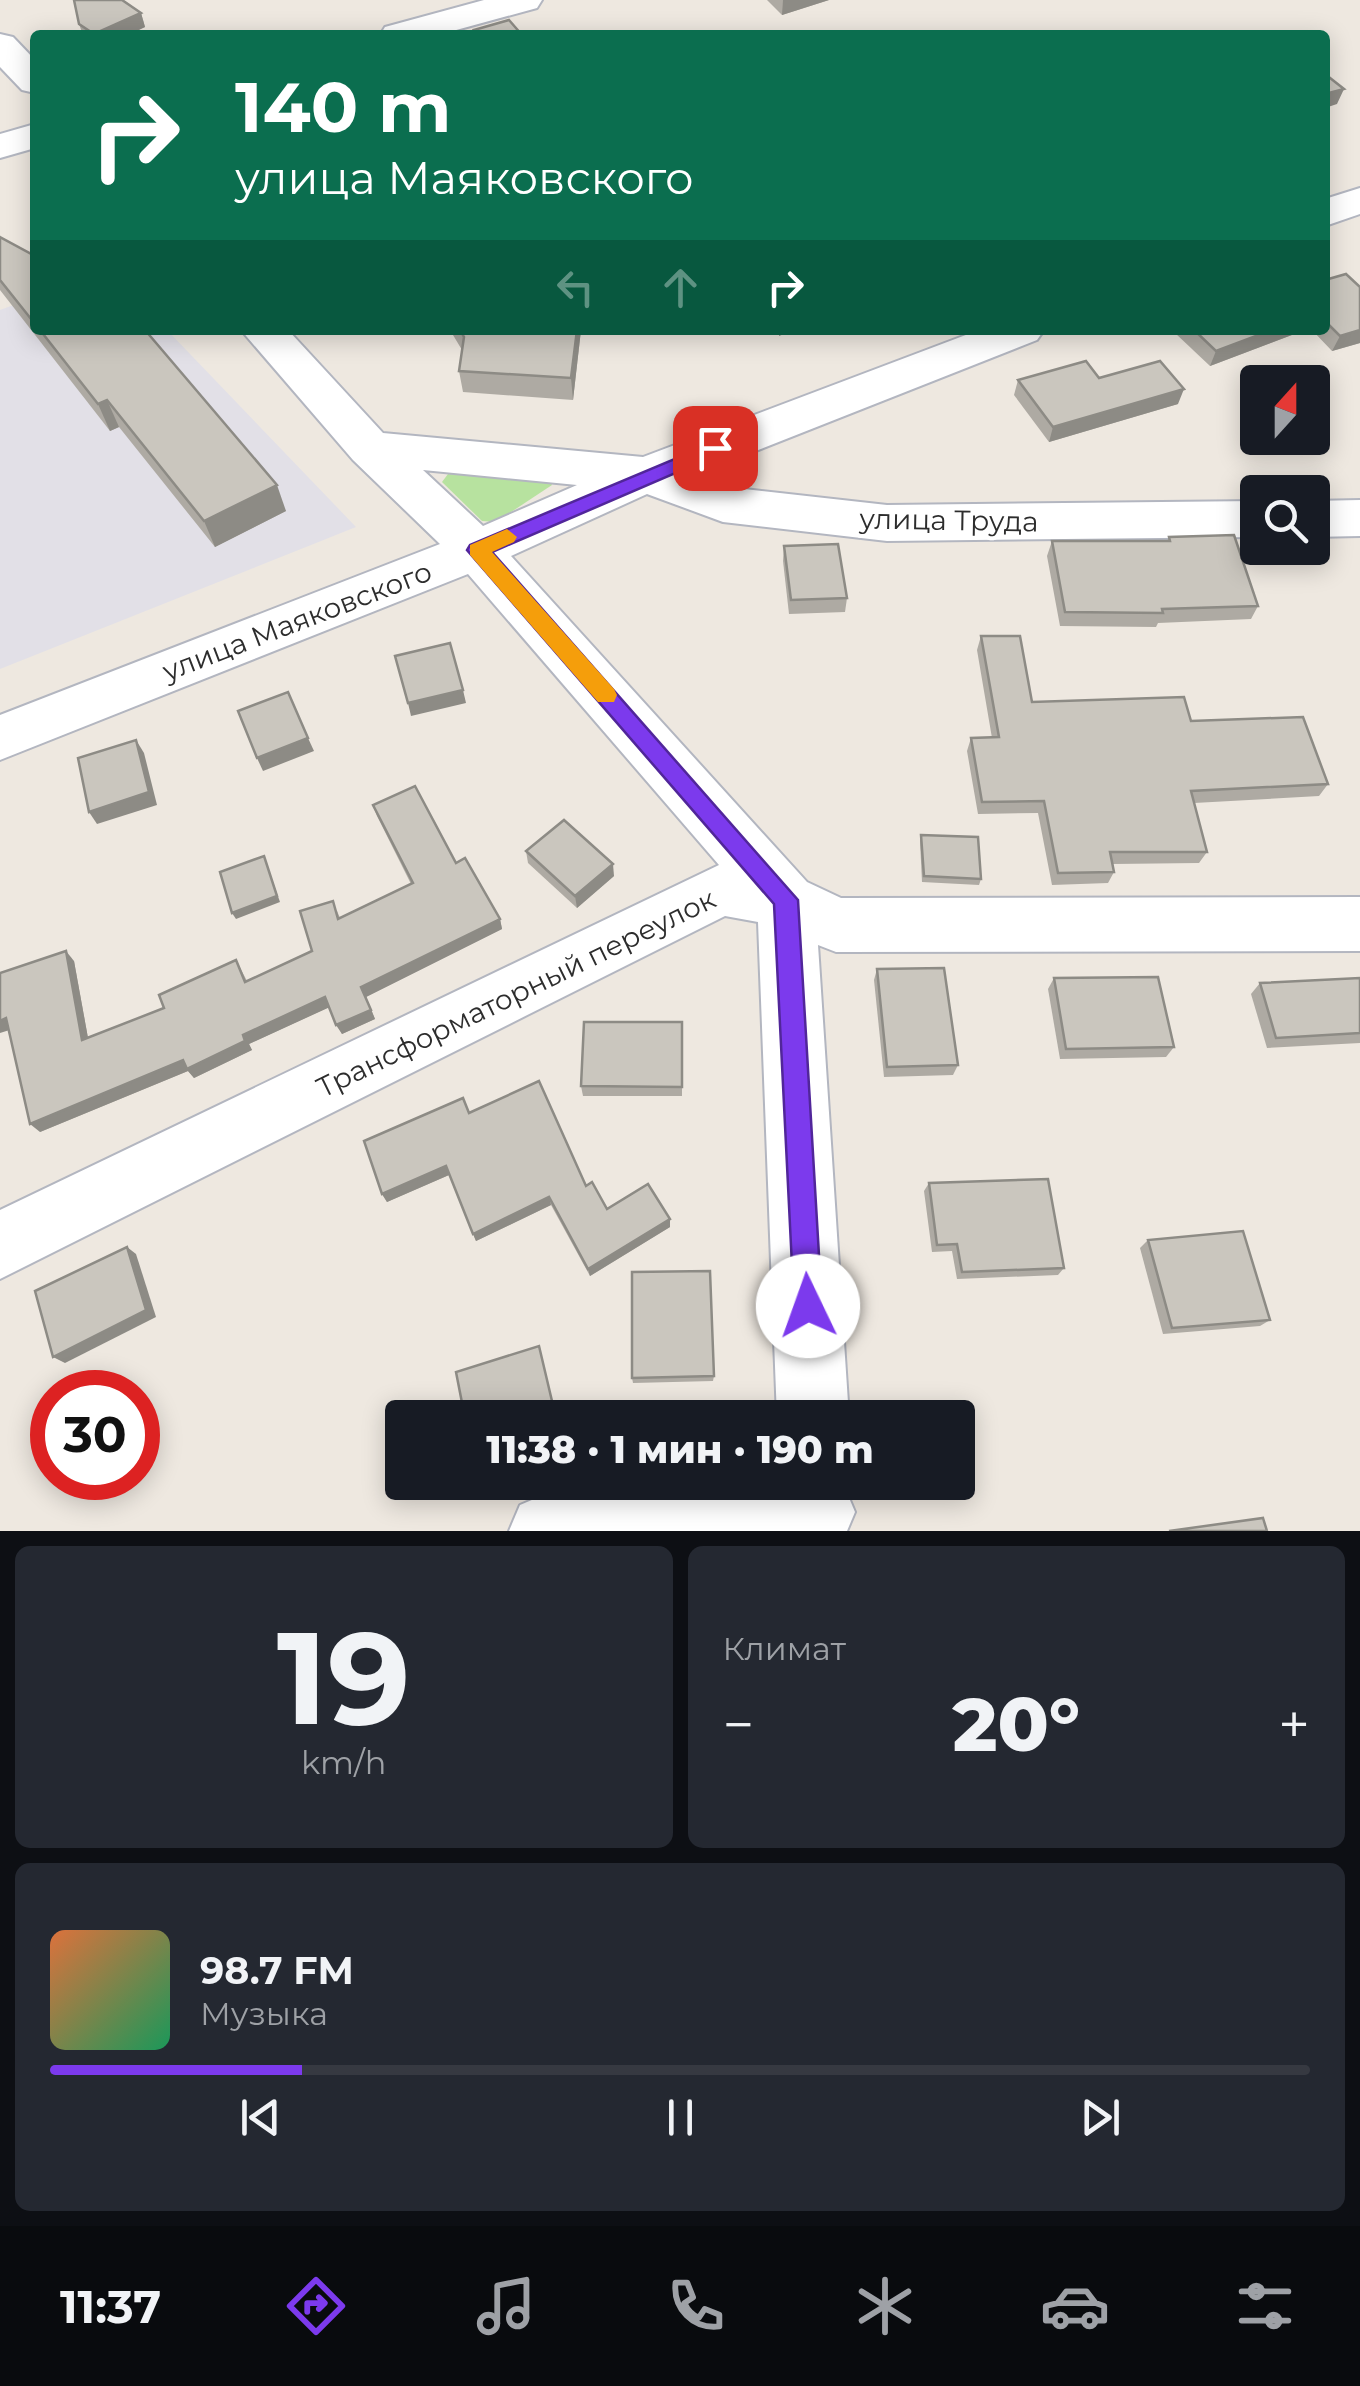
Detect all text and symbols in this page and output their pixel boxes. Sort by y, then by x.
text: 140 m [235,64,451,150]
icon: right [70,70,200,200]
text: улица Маяковского [235,150,694,205]
icon: left [548,260,603,315]
icon: ahead [653,260,708,315]
icon: right [758,260,813,315]
north arrow [1240,365,1330,455]
map controls [1240,365,1330,565]
pin [673,406,758,491]
icon: arrive [688,421,743,476]
button: search [1240,475,1330,565]
street label: улица Труда [858,501,1039,539]
street label: улица Маяковского [157,554,436,688]
street label: Трансформаторный переулок [311,881,721,1105]
position arrow [756,1254,860,1358]
speed limit sign: 30 [30,1370,160,1500]
text: 11:38 · 1 мин · 190 m [486,1426,874,1473]
text: 19 [277,1598,411,1757]
text: Климат [723,1629,846,1668]
text: 20° [952,1678,1080,1770]
text: − [723,1691,754,1758]
text: + [1278,1691,1310,1758]
text: km/h [301,1743,386,1782]
text: 98.7 FM [200,1947,354,1994]
text: Музыка [200,1994,328,2033]
icon: previous [233,2090,288,2145]
icon: pause [653,2090,708,2145]
icon: next [1073,2090,1128,2145]
icon: directions [281,2271,351,2341]
icon: music [471,2271,541,2341]
icon: phone [661,2271,731,2341]
icon: climate [850,2271,920,2341]
icon: car [1040,2271,1110,2341]
icon: filters [1230,2271,1300,2341]
text: 11:37 [60,2279,161,2334]

